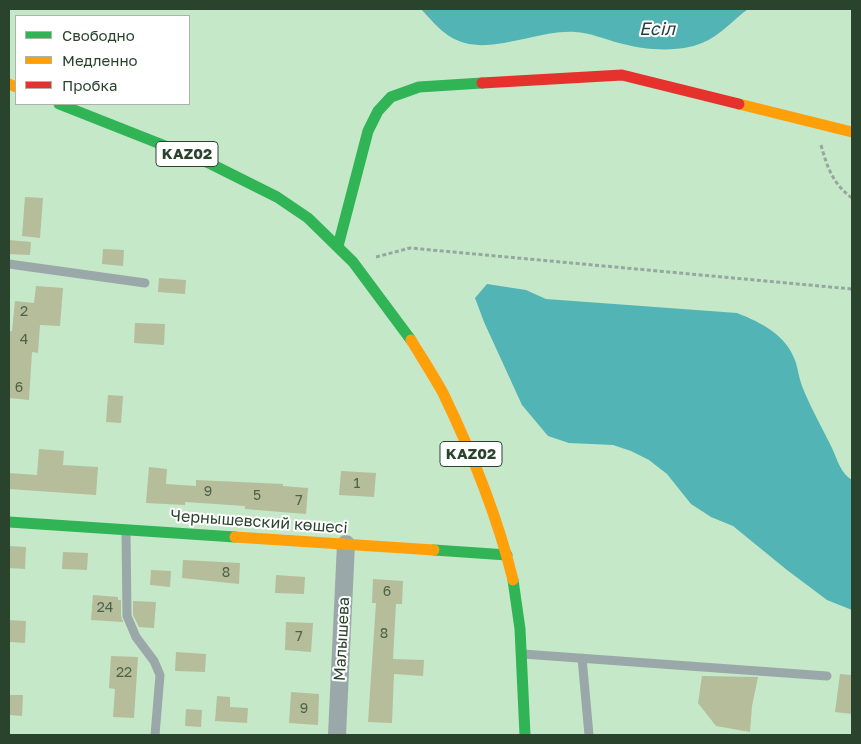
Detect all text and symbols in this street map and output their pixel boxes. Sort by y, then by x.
legend [15,15,190,105]
water label: Есіл [639,18,675,40]
text: Свободно [62,26,135,44]
text: Медленно [62,51,138,69]
text: Пробка [62,76,117,94]
road number: KAZ02 [156,142,218,166]
house number: 2 [20,304,28,320]
house number: 4 [20,332,28,348]
house number: 6 [15,380,23,396]
road number: KAZ02 [440,442,502,466]
house number: 1 [354,476,360,492]
house number: 9 [204,484,212,500]
house number: 5 [253,488,261,504]
house number: 7 [295,493,303,509]
street label: Чернышевский көшесі [170,506,348,538]
house number: 8 [222,565,230,581]
house number: 6 [383,584,391,600]
street label: Малышева [330,596,354,682]
house number: 24 [97,600,113,616]
house number: 8 [380,626,388,642]
house number: 7 [295,629,303,645]
house number: 22 [116,665,132,681]
house number: 9 [300,701,308,717]

